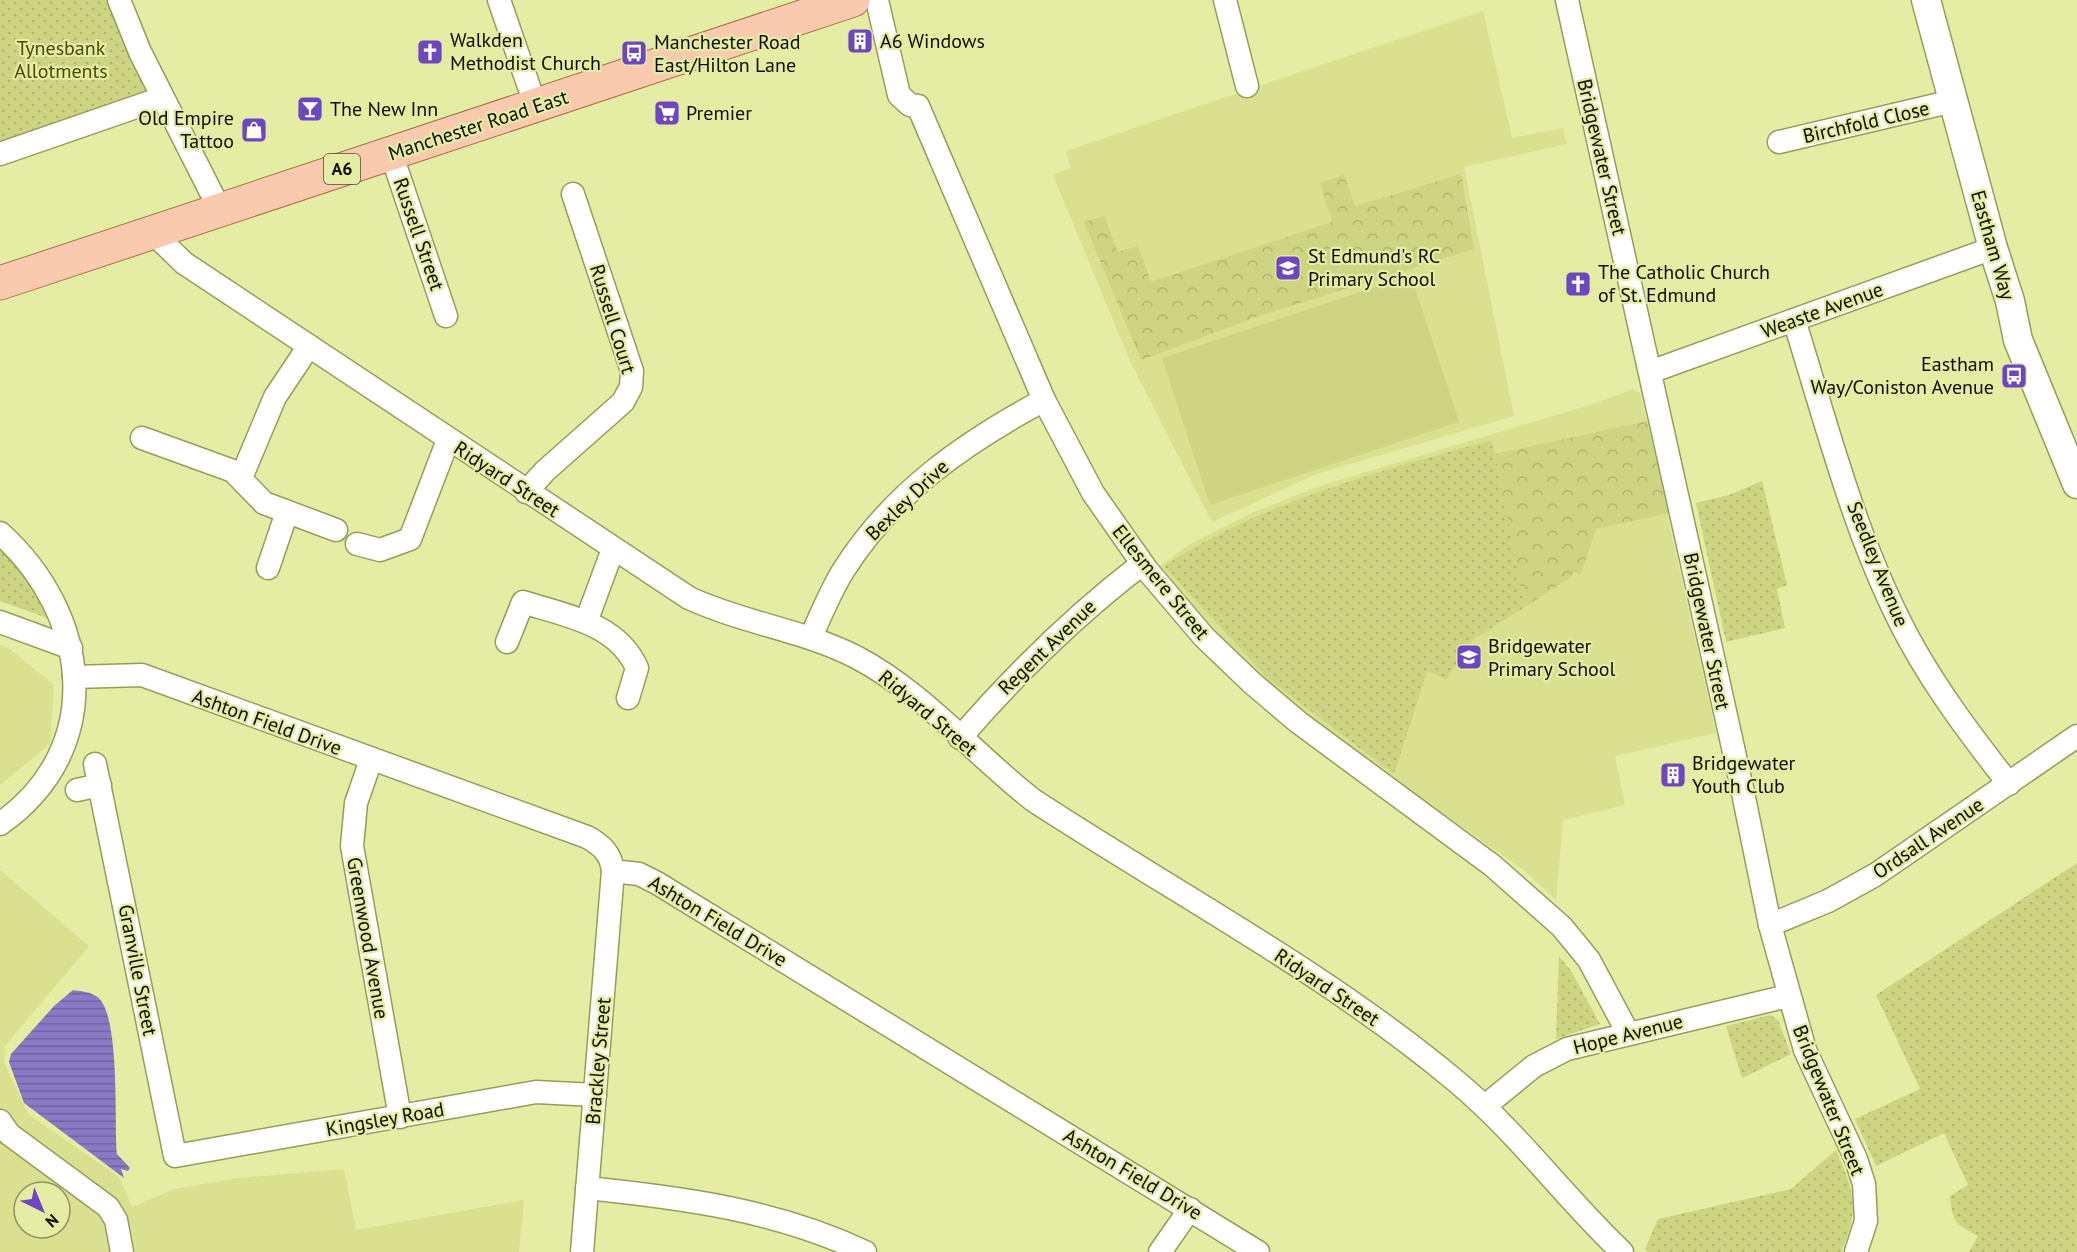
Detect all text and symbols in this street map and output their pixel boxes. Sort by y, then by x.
building icon: A6 Windows [845,26,875,56]
place label: Walkden Methodist Church [450,27,601,76]
place label: A6 Windows [880,28,985,54]
place label: Manchester Road East/Hilton Lane [654,29,800,78]
park label: Tynesbank Allotments [14,35,108,84]
church icon: Walkden Methodist Church [415,37,445,67]
bus stop icon: Manchester Road East/Hilton Lane [619,38,649,68]
street label: Bridgewater Street [1571,76,1633,238]
street label: Manchester Road East [385,84,571,166]
bar icon: The New Inn [295,94,325,124]
street label: Birchfold Close [1800,95,1932,149]
place label: The New Inn [330,96,438,122]
supermarket icon: Premier [652,98,682,128]
place label: Premier [686,100,752,126]
place label: Old Empire Tattoo [138,105,234,154]
shop icon: Old Empire Tattoo [239,115,269,145]
road number: A6 [324,154,360,184]
street label: Russell Street [388,174,451,294]
street label: Eastham Way [1965,187,2021,303]
place label: St Edmund's RC Primary School [1308,243,1440,292]
school or university icon: St Edmund's RC Primary School [1273,253,1303,283]
place label: The Catholic Church of St. Edmund [1598,259,1770,308]
street label: Russell Court [584,261,642,377]
church icon: The Catholic Church of St. Edmund [1563,269,1593,299]
street label: Weaste Avenue [1757,276,1887,344]
place label: Eastham Way/Coniston Avenue [1810,351,1994,400]
bus stop icon: Eastham Way/Coniston Avenue [1999,361,2029,391]
street label: Ridyard Street [449,435,565,523]
street label: Bexley Drive [860,454,954,546]
street label: Seedley Avenue [1841,498,1915,630]
street label: Ellesmere Street [1107,519,1216,645]
street label: Bridgewater Street [1678,550,1736,712]
street label: Regent Avenue [992,594,1102,700]
place label: Bridgewater Primary School [1488,633,1616,682]
school or university icon: Bridgewater Primary School [1454,642,1484,672]
street label: Ridyard Street [873,664,983,762]
street label: Ashton Field Drive [189,683,345,761]
place label: Bridgewater Youth Club [1692,750,1796,799]
building icon: Bridgewater Youth Club [1658,760,1688,790]
street label: Ordsall Avenue [1867,791,1989,885]
street label: Greenwood Avenue [341,855,395,1021]
street label: Ashton Field Drive [644,869,792,973]
street label: Granville Street [113,902,164,1038]
street label: Ridyard Street [1269,942,1385,1032]
street label: Brackley Street [579,996,617,1126]
street label: Hope Avenue [1570,1008,1686,1060]
street label: Bridgewater Street [1787,1021,1871,1179]
street label: Kingsley Road [324,1096,446,1142]
street label: Ashton Field Drive [1059,1122,1207,1226]
north arrow [12,1180,72,1240]
text: N [42,1210,63,1232]

